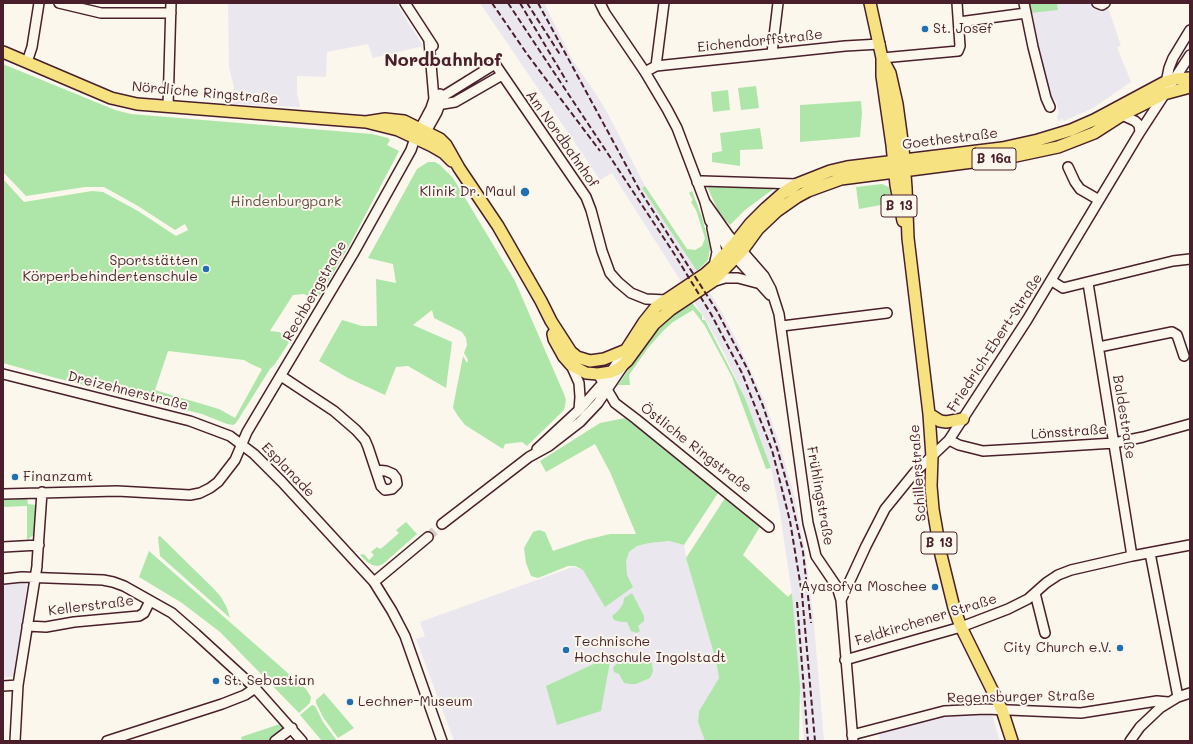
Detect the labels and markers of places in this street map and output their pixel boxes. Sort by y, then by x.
place label: St. Josef [933,21,993,37]
marker: St. Josef [920,24,930,34]
place label: Klinik Dr. Maul [419,184,516,200]
marker: Klinik Dr. Maul [519,186,531,198]
place label: Sportstätten Körperbehindertenschule [22,253,198,286]
marker: Sportstätten Körperbehindertenschule [201,264,211,274]
place label: Finanzamt [23,469,93,485]
marker: Finanzamt [10,472,20,482]
place label: Ayasofya Moschee [800,579,927,595]
marker: Ayasofya Moschee [930,582,940,592]
place label: Technische Hochschule Ingolstadt [574,634,726,666]
place label: City Church e.V. [1003,640,1112,656]
marker: City Church e.V. [1115,643,1125,653]
marker: Technische Hochschule Ingolstadt [561,645,571,655]
place label: St. Sebastian [224,673,315,689]
marker: St. Sebastian [211,676,221,686]
place label: Lechner-Museum [358,694,473,710]
marker: Lechner-Museum [345,697,355,707]

